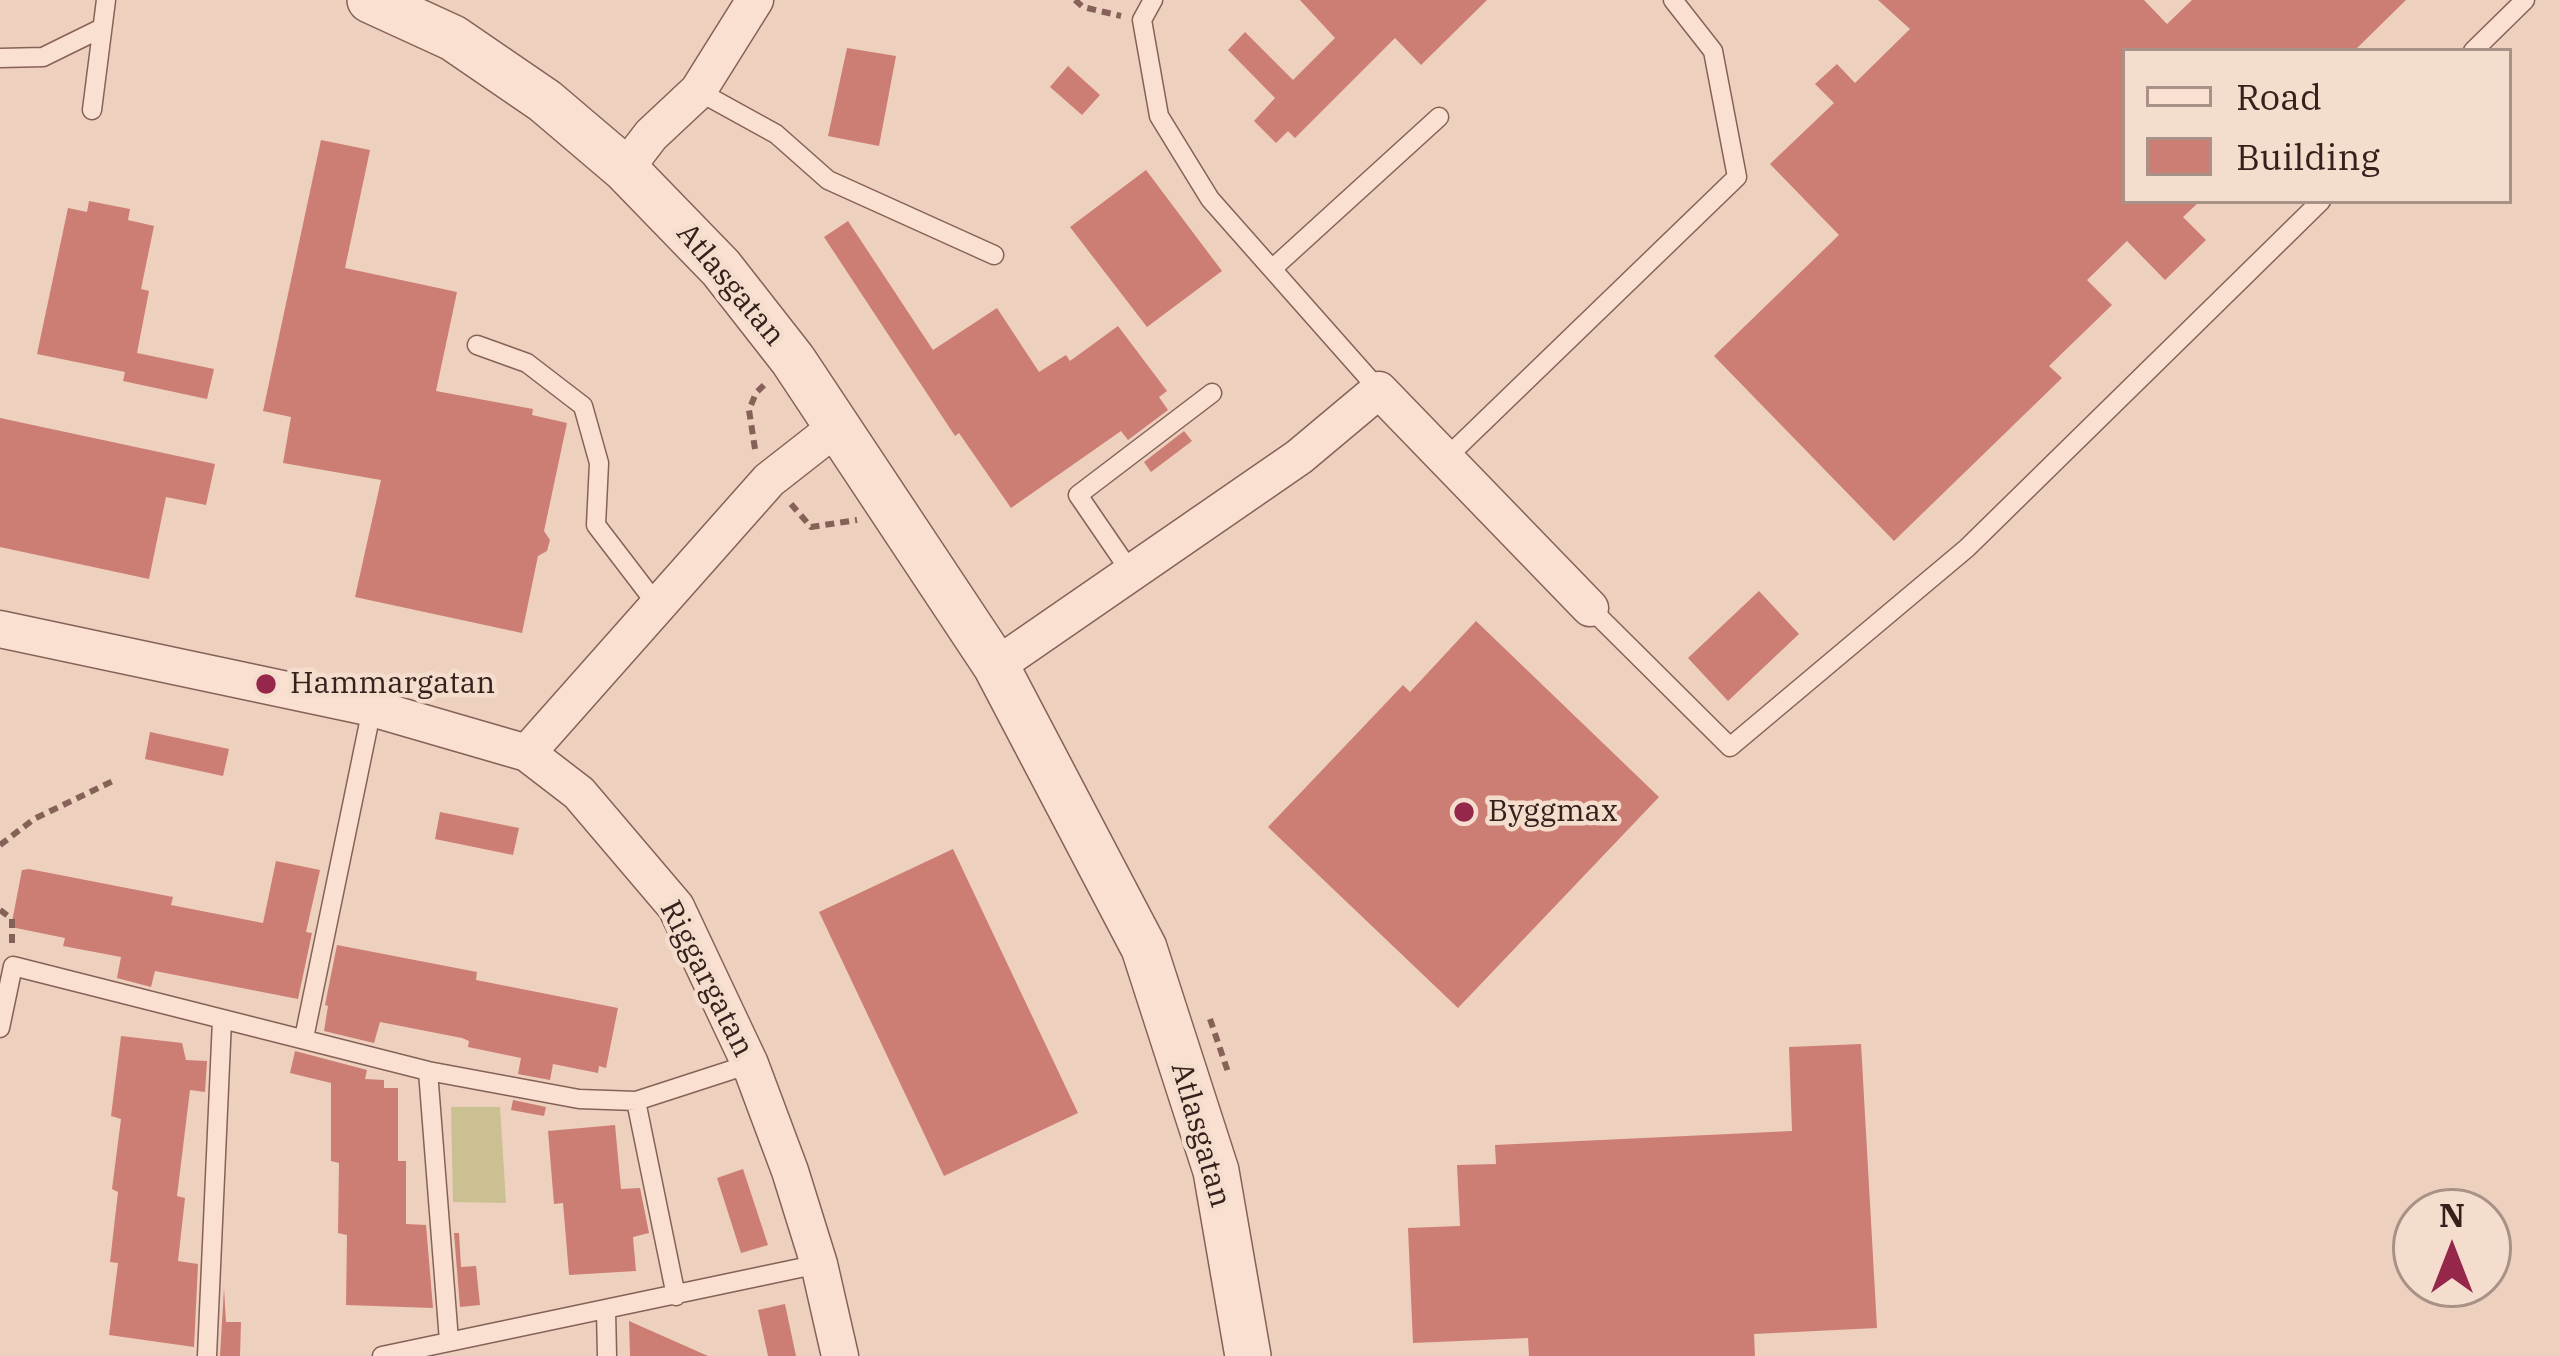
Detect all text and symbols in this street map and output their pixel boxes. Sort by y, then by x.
legend [2122,48,2512,204]
text: Road [2236,73,2322,120]
text: Building [2236,133,2380,180]
street label: Atlasgatan [668,216,792,354]
place label: Hammargatan [290,666,495,702]
marker: Hammargatan [253,671,279,697]
place label: Byggmax [1488,794,1618,830]
marker: Byggmax [1451,799,1477,825]
street label: Riggargatan [651,895,761,1063]
street label: Atlasgatan [1162,1058,1238,1212]
north arrow [2392,1188,2512,1308]
text: N [2439,1193,2465,1236]

